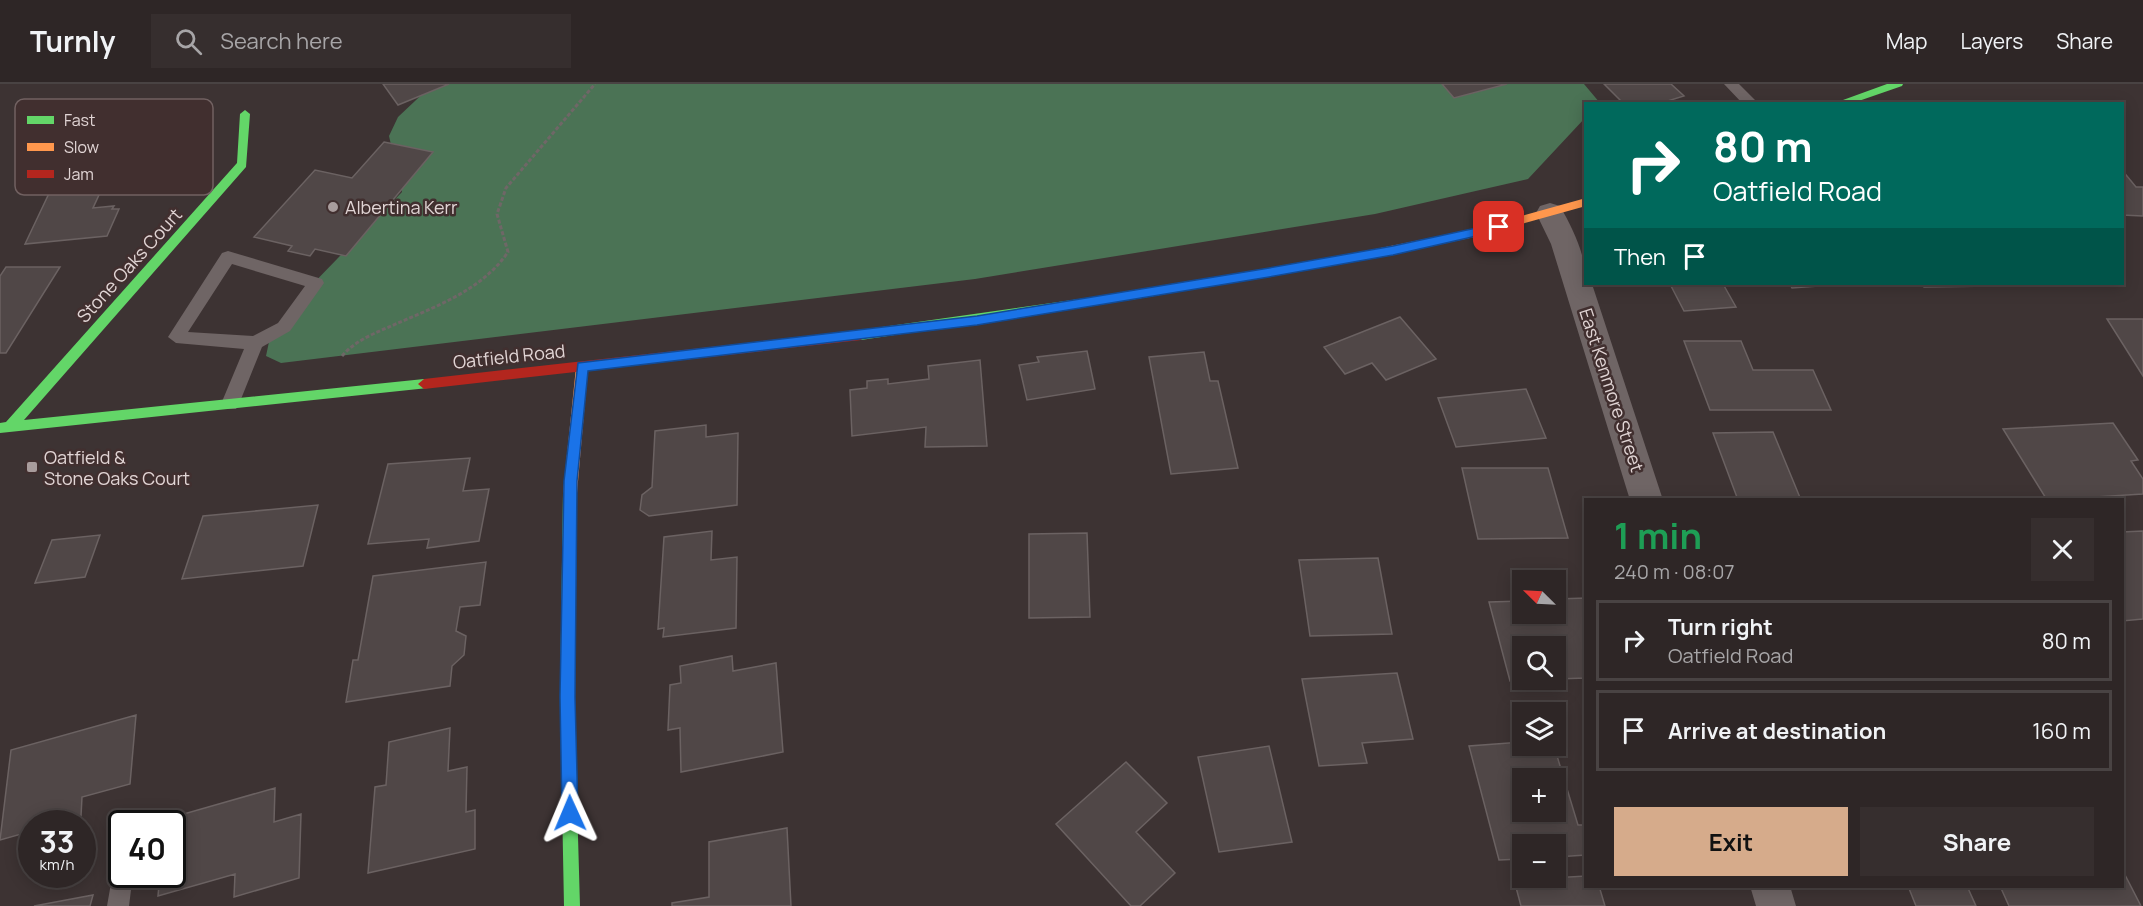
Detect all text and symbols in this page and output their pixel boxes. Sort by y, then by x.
search box [151,14,571,68]
text: Turnly [30,22,115,60]
icon: search [172,25,205,58]
text: Search here [220,26,343,56]
text: Map [1886,27,1927,55]
text: Layers [1960,27,2023,55]
text: Share [2056,27,2113,55]
legend [15,99,213,195]
text: Fast [64,109,95,131]
text: 80 m [1713,117,1813,175]
icon: right [1614,126,1692,204]
text: Slow [64,136,99,158]
text: Jam [64,163,94,185]
text: Oatfield Road [1713,172,1882,209]
place label: Albertina Kerr [345,195,458,219]
marker: Albertina Kerr [326,200,340,214]
pin [1473,201,1524,252]
street label: Stone Oaks Court [71,203,187,327]
icon: arrive [1482,210,1515,243]
icon: arrive [1678,240,1711,273]
text: Then [1614,242,1666,272]
street label: East Kenmore Street [1574,305,1650,475]
street label: Oatfield Road [452,338,566,374]
place label: Oatfield & Stone Oaks Court [44,445,190,490]
marker: Oatfield & Stone Oaks Court [25,460,39,474]
text: 1 min [1614,511,1702,560]
button: close [2031,518,2094,581]
text: 240 m · 08:07 [1614,558,1735,585]
north arrow [1512,570,1566,624]
map controls [1512,570,1566,888]
text: Turn right [1668,612,1773,642]
icon: right [1617,624,1650,657]
text: 80 m [2042,626,2091,656]
button: search [1512,636,1566,690]
text: Oatfield Road [1668,642,1793,669]
button: layers [1512,702,1566,756]
icon: arrive [1617,714,1650,747]
text: Arrive at destination [1668,716,1886,746]
text: 160 m [2032,716,2091,746]
button: + [1512,768,1566,822]
position arrow [538,781,602,845]
button: Exit [1614,807,1848,876]
button: Share [1860,807,2094,876]
speed limit sign: 40 [108,810,186,888]
text: 33 [40,821,74,862]
button: − [1512,834,1566,888]
text: km/h [40,854,74,875]

